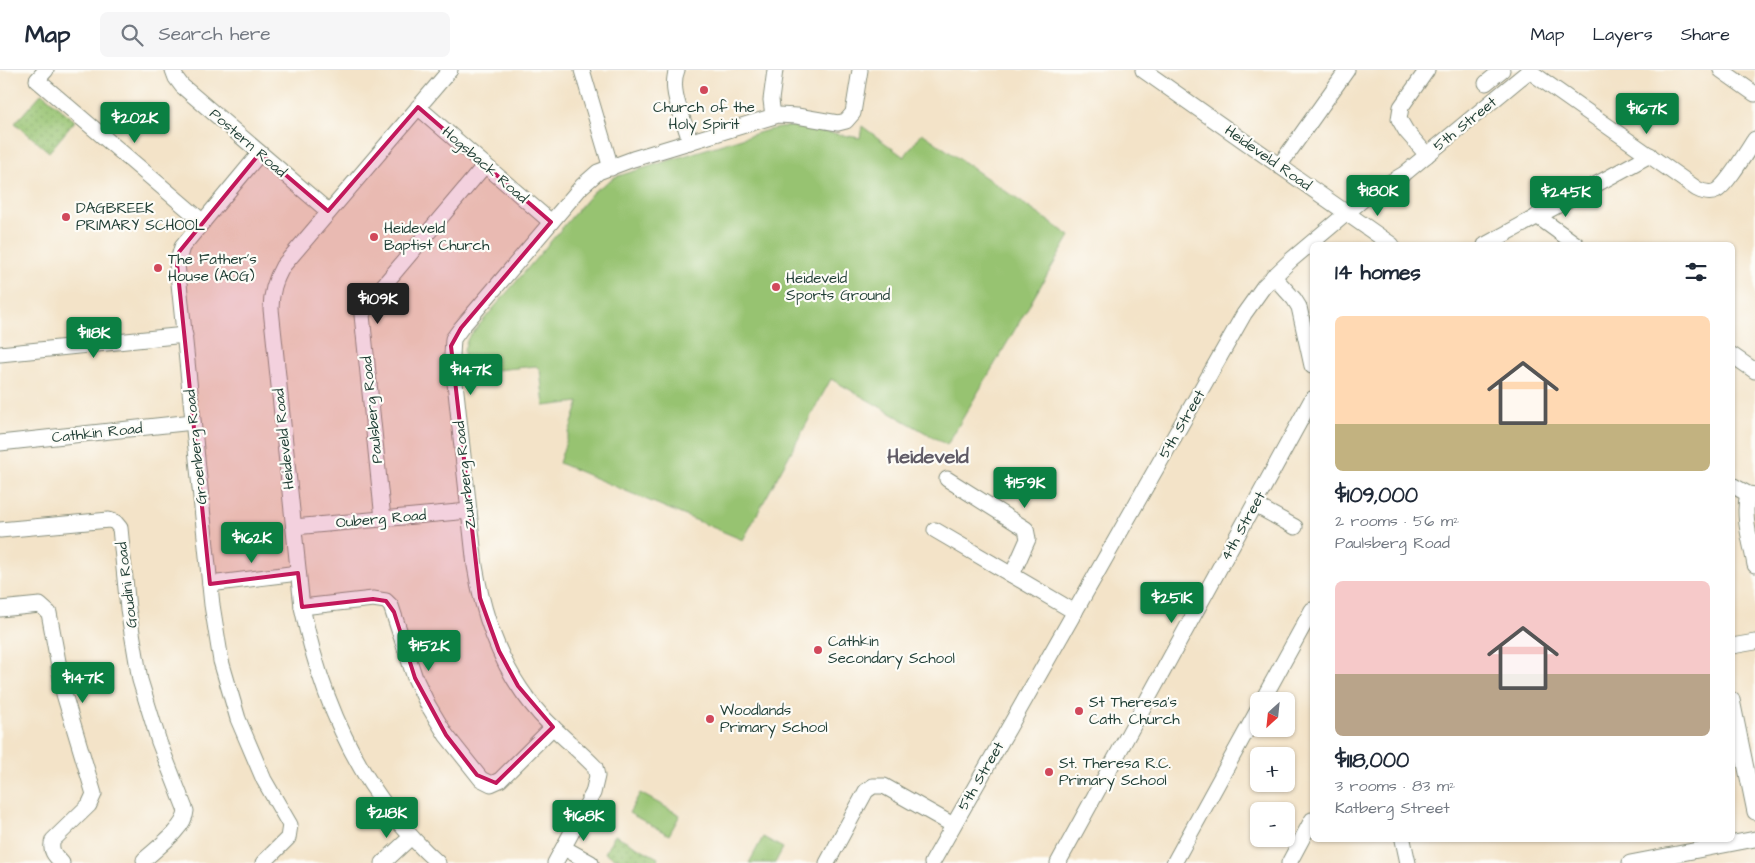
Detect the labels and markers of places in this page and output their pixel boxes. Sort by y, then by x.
marker: Church of the Holy Spirit [698,84,710,96]
pin: $167K [1612,92,1682,135]
place label: Church of the Holy Spirit [653,97,755,136]
pin: $202K [100,102,170,144]
pin: $180K [1343,174,1413,217]
pin: $245K [1531,176,1601,218]
place label: DAGBREEK PRIMARY SCHOOL [76,198,206,236]
marker: DAGBREEK PRIMARY SCHOOL [60,211,72,223]
place label: Heideveld Baptist Church [384,218,490,256]
marker: Heideveld Baptist Church [368,231,380,243]
place label: The Father's House (AOG) [168,249,257,287]
marker: The Father's House (AOG) [152,262,164,274]
place label: Heideveld Sports Ground [786,268,891,306]
marker: Heideveld Sports Ground [770,281,782,293]
pin: $109K [343,282,413,325]
pin: $118K [59,316,129,359]
pin: $147K [436,354,506,396]
pin: $159K [990,466,1060,509]
pin: $162K [217,522,287,564]
pin: $251K [1137,582,1207,624]
pin: $152K [394,630,464,672]
place label: Cathkin Secondary School [828,631,955,670]
marker: Cathkin Secondary School [812,644,824,656]
pin: $147K [48,662,118,704]
place label: St Theresa's Cath. Church [1089,692,1180,730]
place label: Woodlands Primary School [720,700,828,739]
marker: St Theresa's Cath. Church [1073,705,1085,717]
marker: Woodlands Primary School [704,713,716,725]
place label: St. Theresa R.C. Primary School [1059,753,1171,792]
marker: St. Theresa R.C. Primary School [1043,766,1055,778]
pin: $218K [352,796,422,839]
pin: $168K [549,800,619,842]

